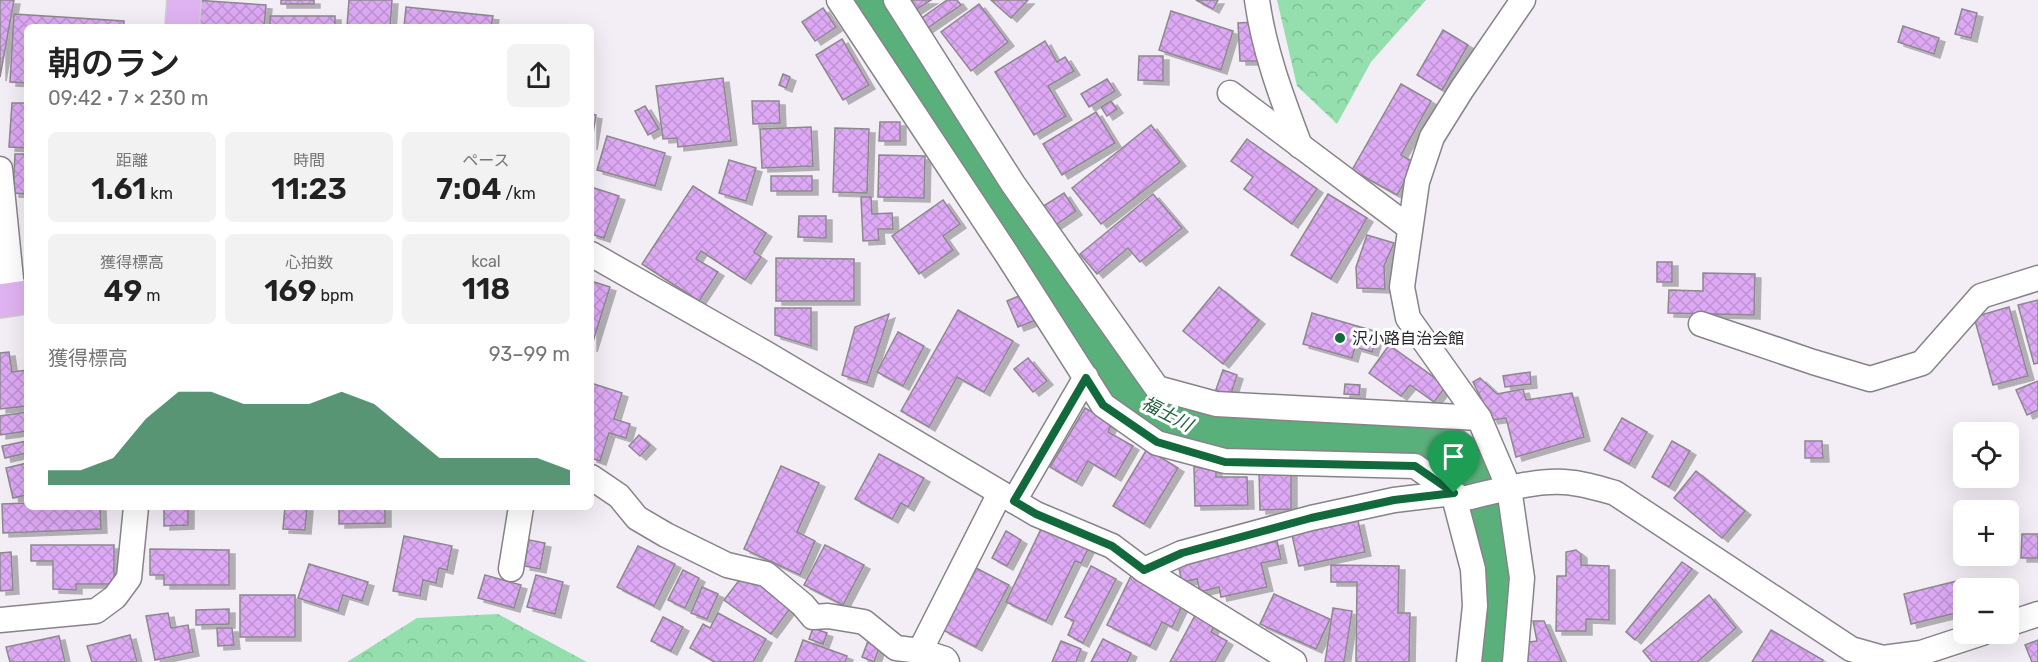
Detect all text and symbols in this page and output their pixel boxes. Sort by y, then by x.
text: 朝のラン [48,44,180,83]
button: share [507,44,570,107]
text: 09:42 · 7 × 230 m [48,86,209,110]
text: 距離 [116,151,148,170]
text: 時間 [293,151,325,170]
text: ペース [462,151,510,170]
text: 1.61 [91,171,146,207]
text: 11:23 [271,171,347,207]
text: 7:04 [436,171,502,207]
text: km [146,184,173,203]
text: /km [502,184,536,203]
text: kcal [471,252,501,271]
text: 獲得標高 [100,253,164,272]
text: 心拍数 [285,253,333,272]
text: 118 [462,271,510,307]
text: 49 [104,273,142,309]
text: 169 [264,273,317,309]
text: m [142,286,160,305]
text: bpm [317,286,354,305]
place label: 沢小路自治会館 [1352,329,1464,348]
marker: 沢小路自治会館 [1333,331,1347,345]
text: 93–99 m [489,342,570,366]
text: 獲得標高 [48,346,128,370]
water label: 福士川 [1138,392,1198,437]
map controls [1953,422,2019,644]
button: locate [1953,422,2019,488]
pin [1428,431,1479,493]
icon: arrive [1437,440,1470,473]
button: + [1953,500,2019,566]
button: − [1953,578,2019,644]

